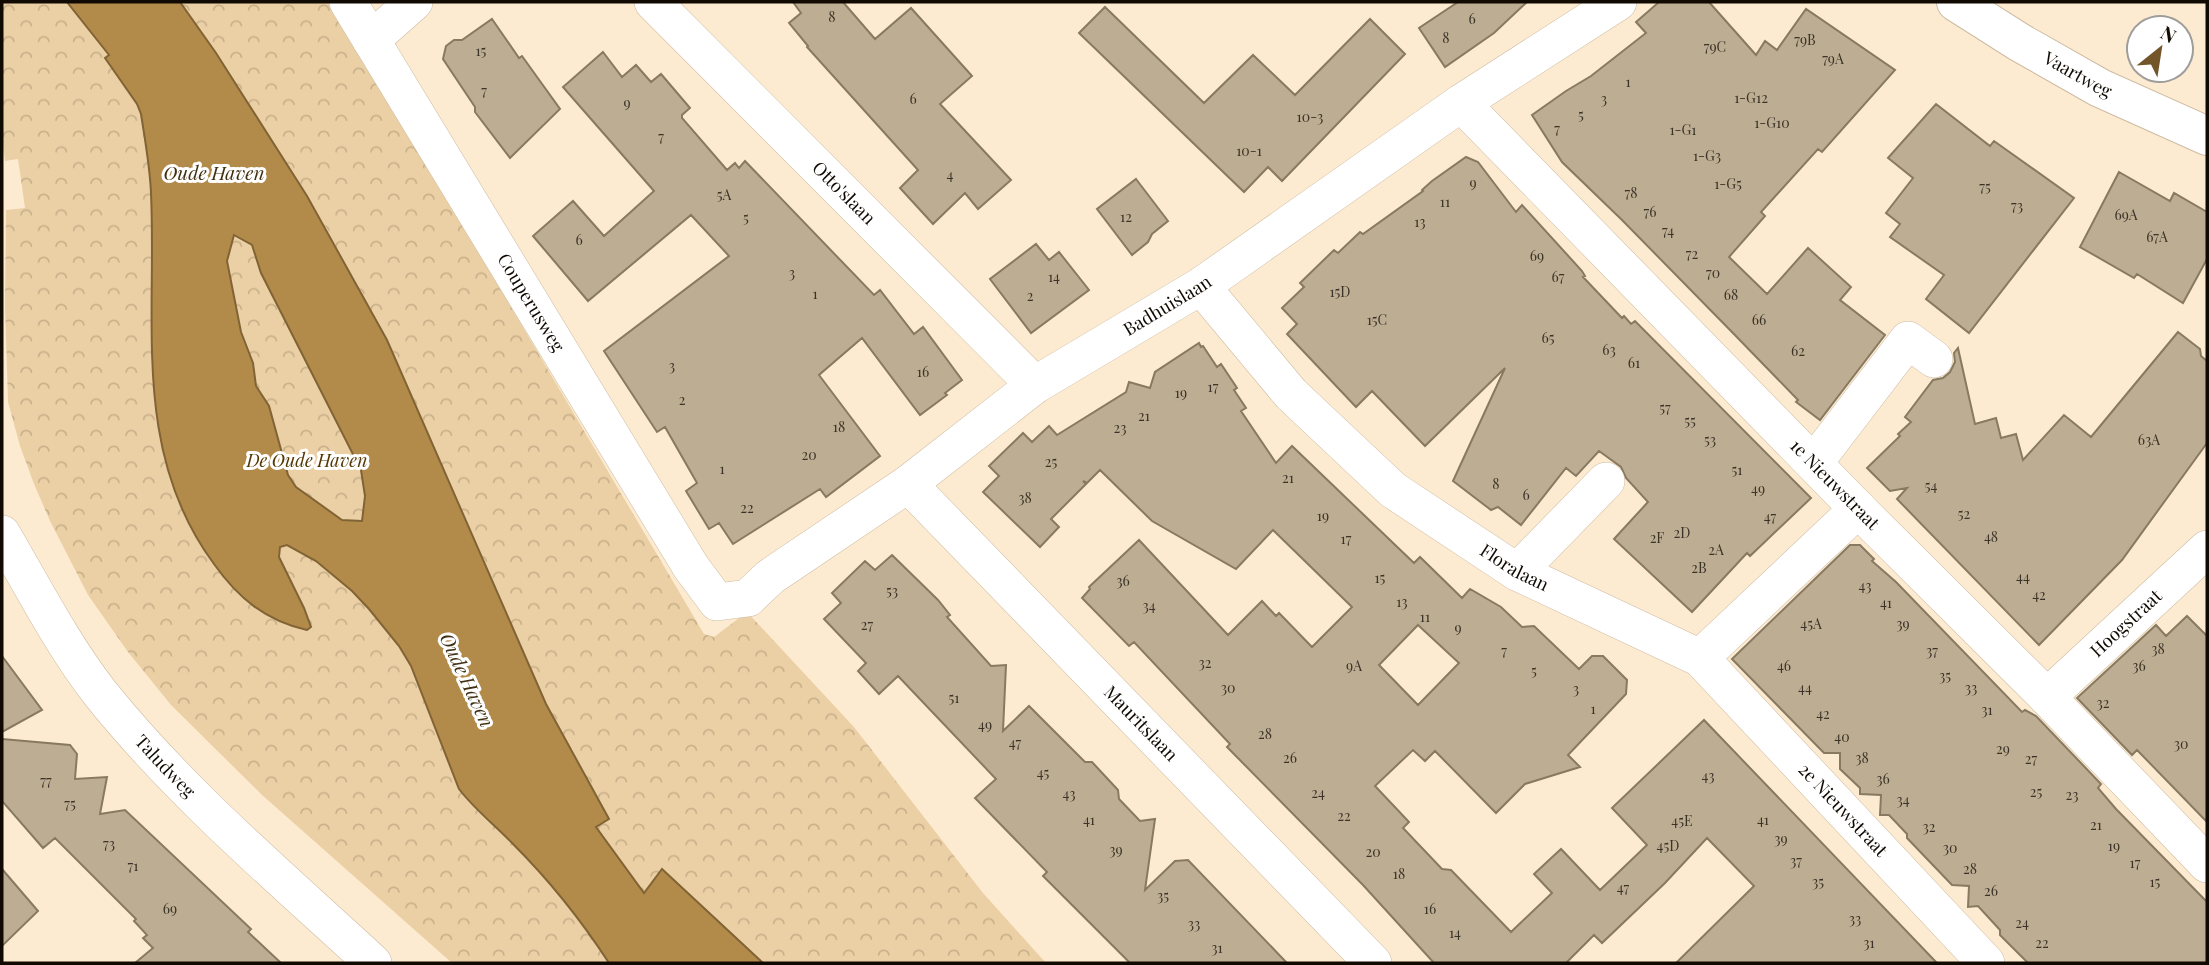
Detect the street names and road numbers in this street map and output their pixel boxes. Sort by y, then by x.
street label: Vaartweg [2039,45,2116,103]
street label: Otto'slaan [808,156,881,230]
street label: Couperusweg [492,249,571,357]
street label: Badhuislaan [1118,269,1216,341]
street label: 1e Nieuwstraat [1785,433,1885,535]
street label: Floralaan [1476,538,1553,596]
street label: Hoogstraat [2085,583,2167,662]
street label: Mauritslaan [1099,680,1184,766]
street label: Taludweg [130,729,202,803]
street label: 2e Nieuwstraat [1794,757,1894,862]

